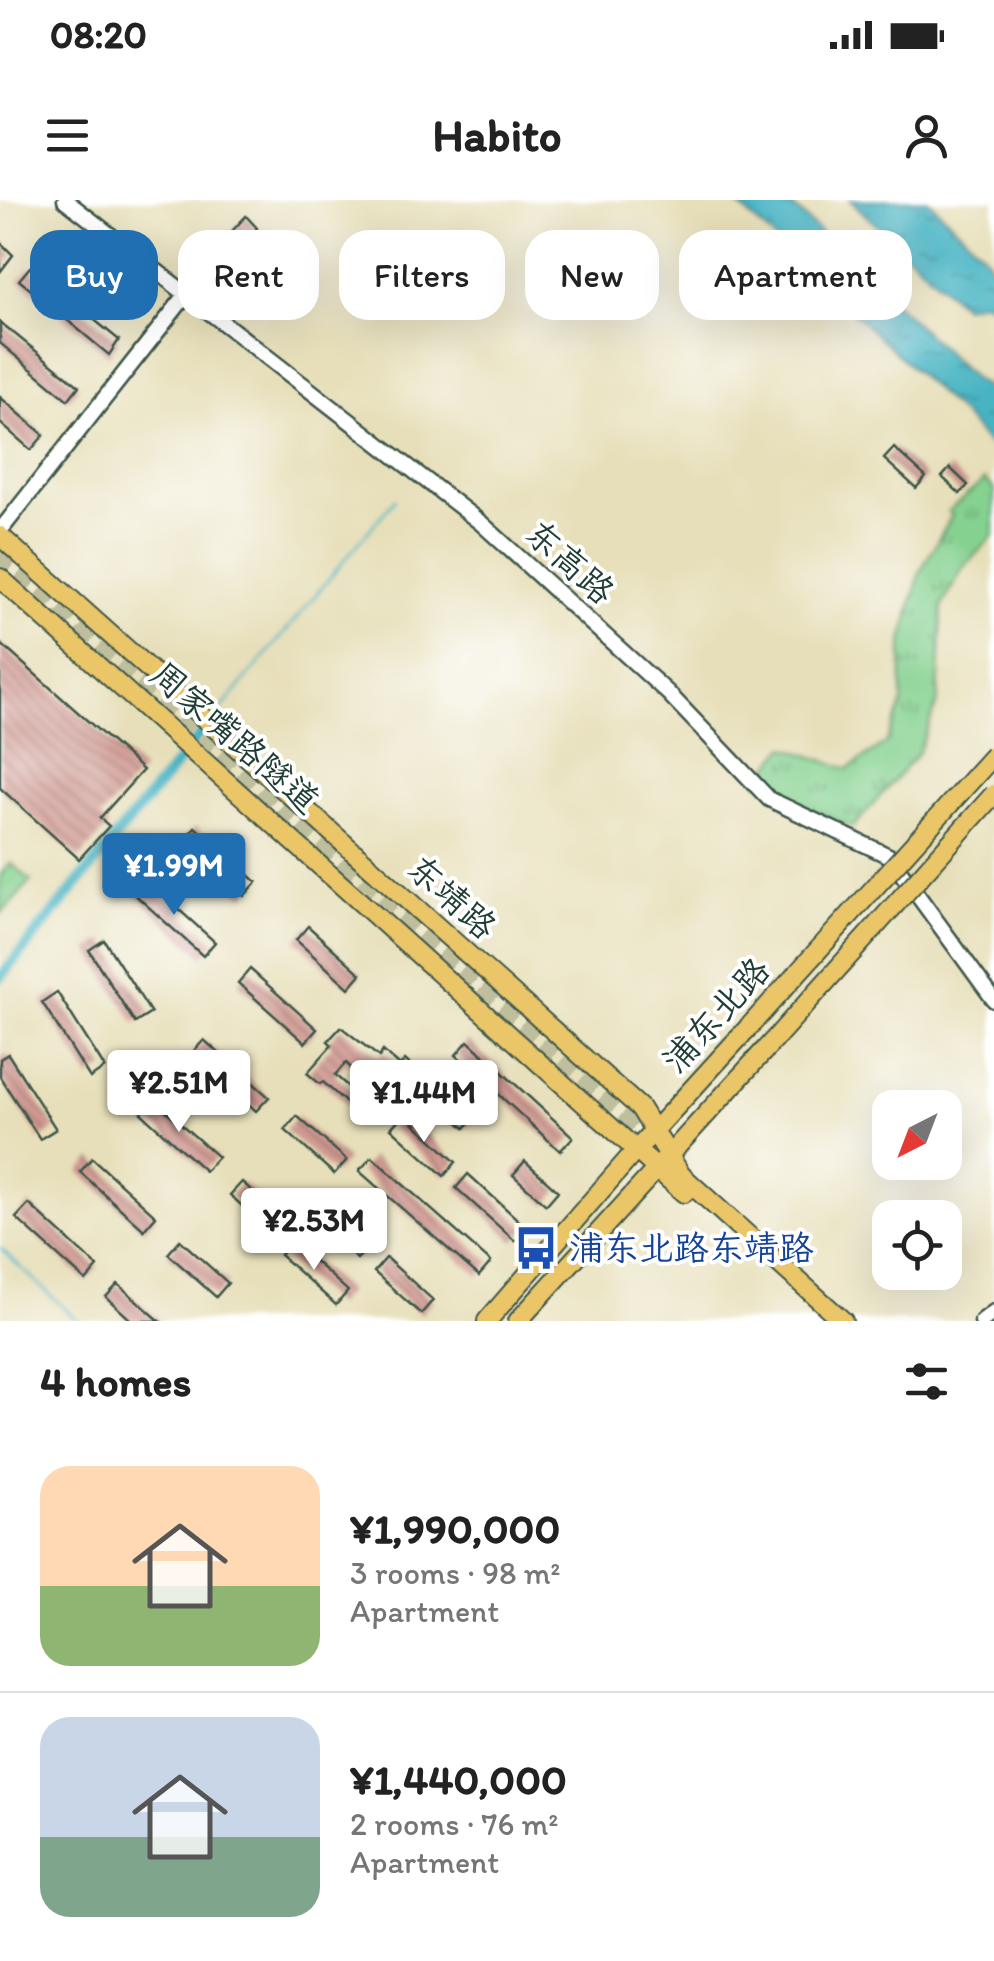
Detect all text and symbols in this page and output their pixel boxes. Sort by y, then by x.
text: 08:20 [50,12,147,58]
icon: menu [40,108,95,163]
text: Habito [432,108,562,162]
icon: person [899,108,954,163]
chip: Buy [30,230,158,320]
chip: Rent [178,230,319,320]
chip: Filters [339,230,505,320]
chip: New [525,230,659,320]
chip: Apartment [679,230,912,320]
street label: 东高路 [517,511,623,613]
street label: 周家嘴路隧道 [142,652,328,822]
pin: ¥1.99M [93,833,255,918]
text: ¥1.99M [124,846,224,884]
street label: 东靖路 [399,846,505,948]
street label: 浦东北路 [654,949,778,1081]
pin: ¥2.51M [98,1050,260,1135]
pin: ¥1.44M [343,1060,505,1145]
text: ¥2.51M [129,1063,229,1101]
text: ¥1.44M [372,1073,476,1111]
north arrow [872,1090,962,1180]
map controls [872,1090,962,1290]
pin: ¥2.53M [233,1188,395,1273]
button: locate [872,1200,962,1290]
text: ¥2.53M [263,1201,365,1239]
bus stop icon: 浦东北路东靖路 [512,1224,560,1272]
place label: 浦东北路东靖路 [569,1227,814,1269]
icon: filters [899,1354,954,1409]
text: 4 homes [40,1356,191,1407]
text: ¥1,990,000 [350,1503,560,1554]
icon: home [120,1506,240,1626]
text: 3 rooms · 98 m² [350,1554,561,1592]
text: Apartment [350,1592,499,1630]
text: ¥1,440,000 [350,1754,567,1805]
icon: home [120,1757,240,1877]
text: 2 rooms · 76 m² [350,1805,559,1843]
text: Apartment [350,1843,499,1881]

